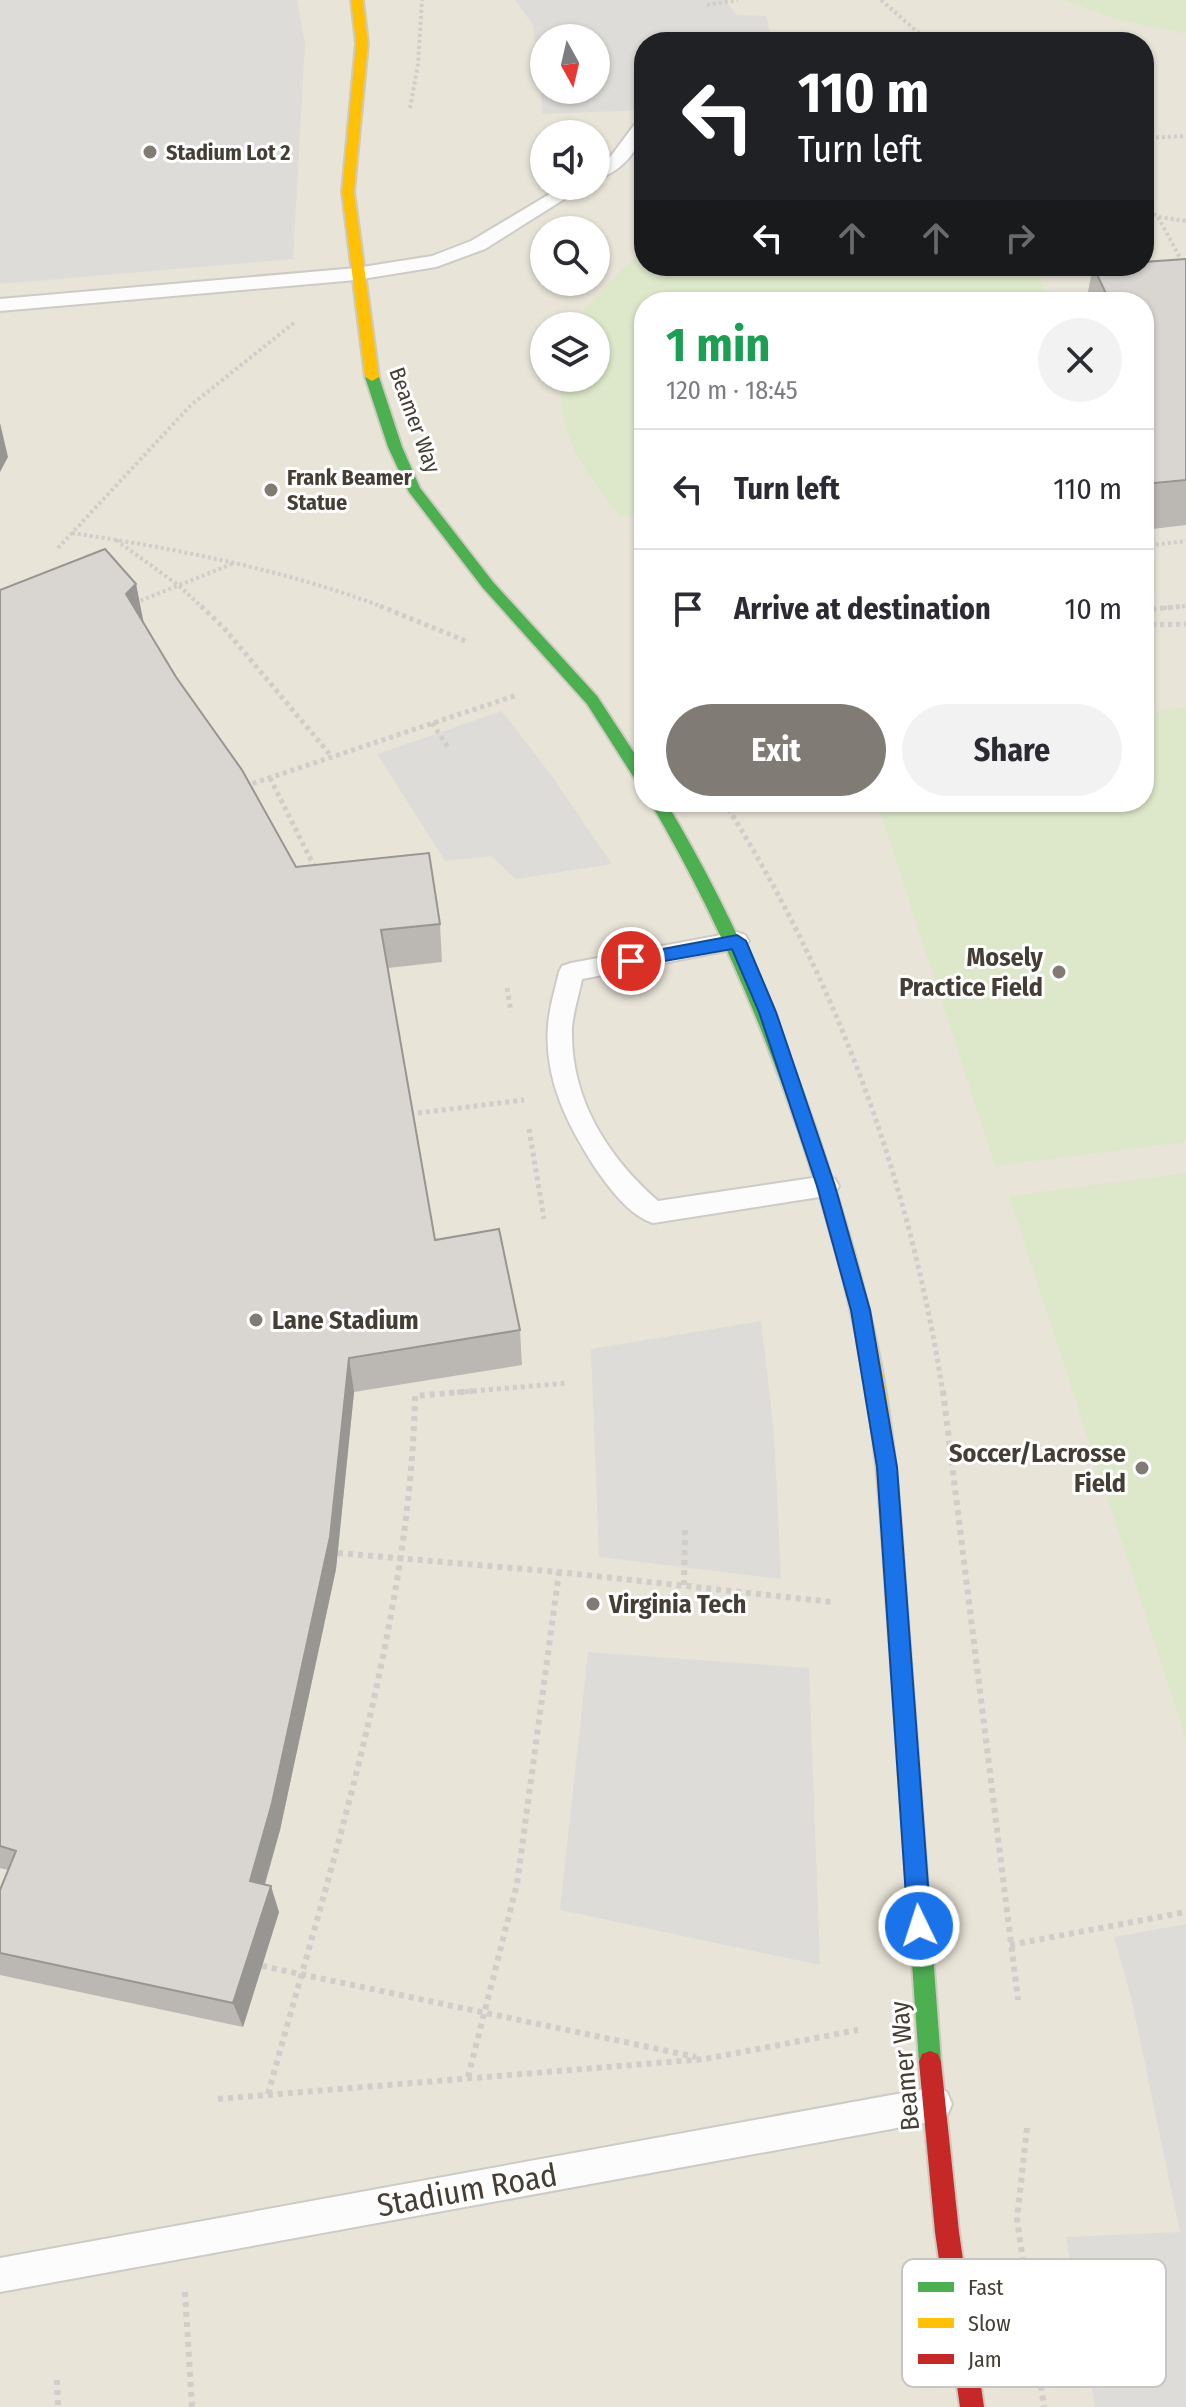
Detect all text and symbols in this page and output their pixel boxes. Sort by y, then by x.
north arrow [530,24,610,104]
map controls [530,24,610,392]
text: 110 m [798,60,929,127]
icon: left [666,64,770,168]
button: sound [530,120,610,200]
text: Turn left [798,128,922,172]
place label: Stadium Lot 2 [166,139,290,166]
marker: Stadium Lot 2 [141,143,159,161]
button: search [530,216,610,296]
icon: left [746,216,790,260]
icon: ahead [830,216,874,260]
icon: ahead [914,216,958,260]
icon: right [998,216,1042,260]
button: layers [530,312,610,392]
text: 1 min [666,316,771,374]
button: close [1038,318,1122,402]
street label: Beamer Way [383,364,447,477]
text: 120 m · 18:45 [666,375,798,406]
place label: Frank Beamer Statue [287,464,413,516]
icon: left [666,467,710,511]
text: Turn left [734,471,840,507]
text: 110 m [1053,471,1122,507]
marker: Frank Beamer Statue [262,481,280,499]
icon: arrive [666,587,710,631]
text: Arrive at destination [734,591,991,627]
text: 10 m [1065,591,1122,627]
button: Exit [666,704,886,796]
button: Share [902,704,1122,796]
pin [597,927,665,995]
icon: arrive [609,939,653,983]
place label: Mosely Practice Field [899,942,1044,1003]
marker: Mosely Practice Field [1050,963,1068,981]
place label: Lane Stadium [272,1305,419,1336]
marker: Lane Stadium [247,1311,265,1329]
place label: Soccer/Lacrosse Field [949,1438,1126,1499]
marker: Soccer/Lacrosse Field [1133,1459,1151,1477]
place label: Virginia Tech [608,1589,746,1620]
marker: Virginia Tech [584,1595,602,1613]
position arrow [877,1884,961,1968]
street label: Beamer Way [884,1999,926,2132]
street label: Stadium Road [374,2155,560,2225]
legend [902,2259,1166,2387]
text: Fast [968,2274,1004,2301]
text: Slow [968,2310,1011,2337]
text: Jam [968,2346,1002,2373]

